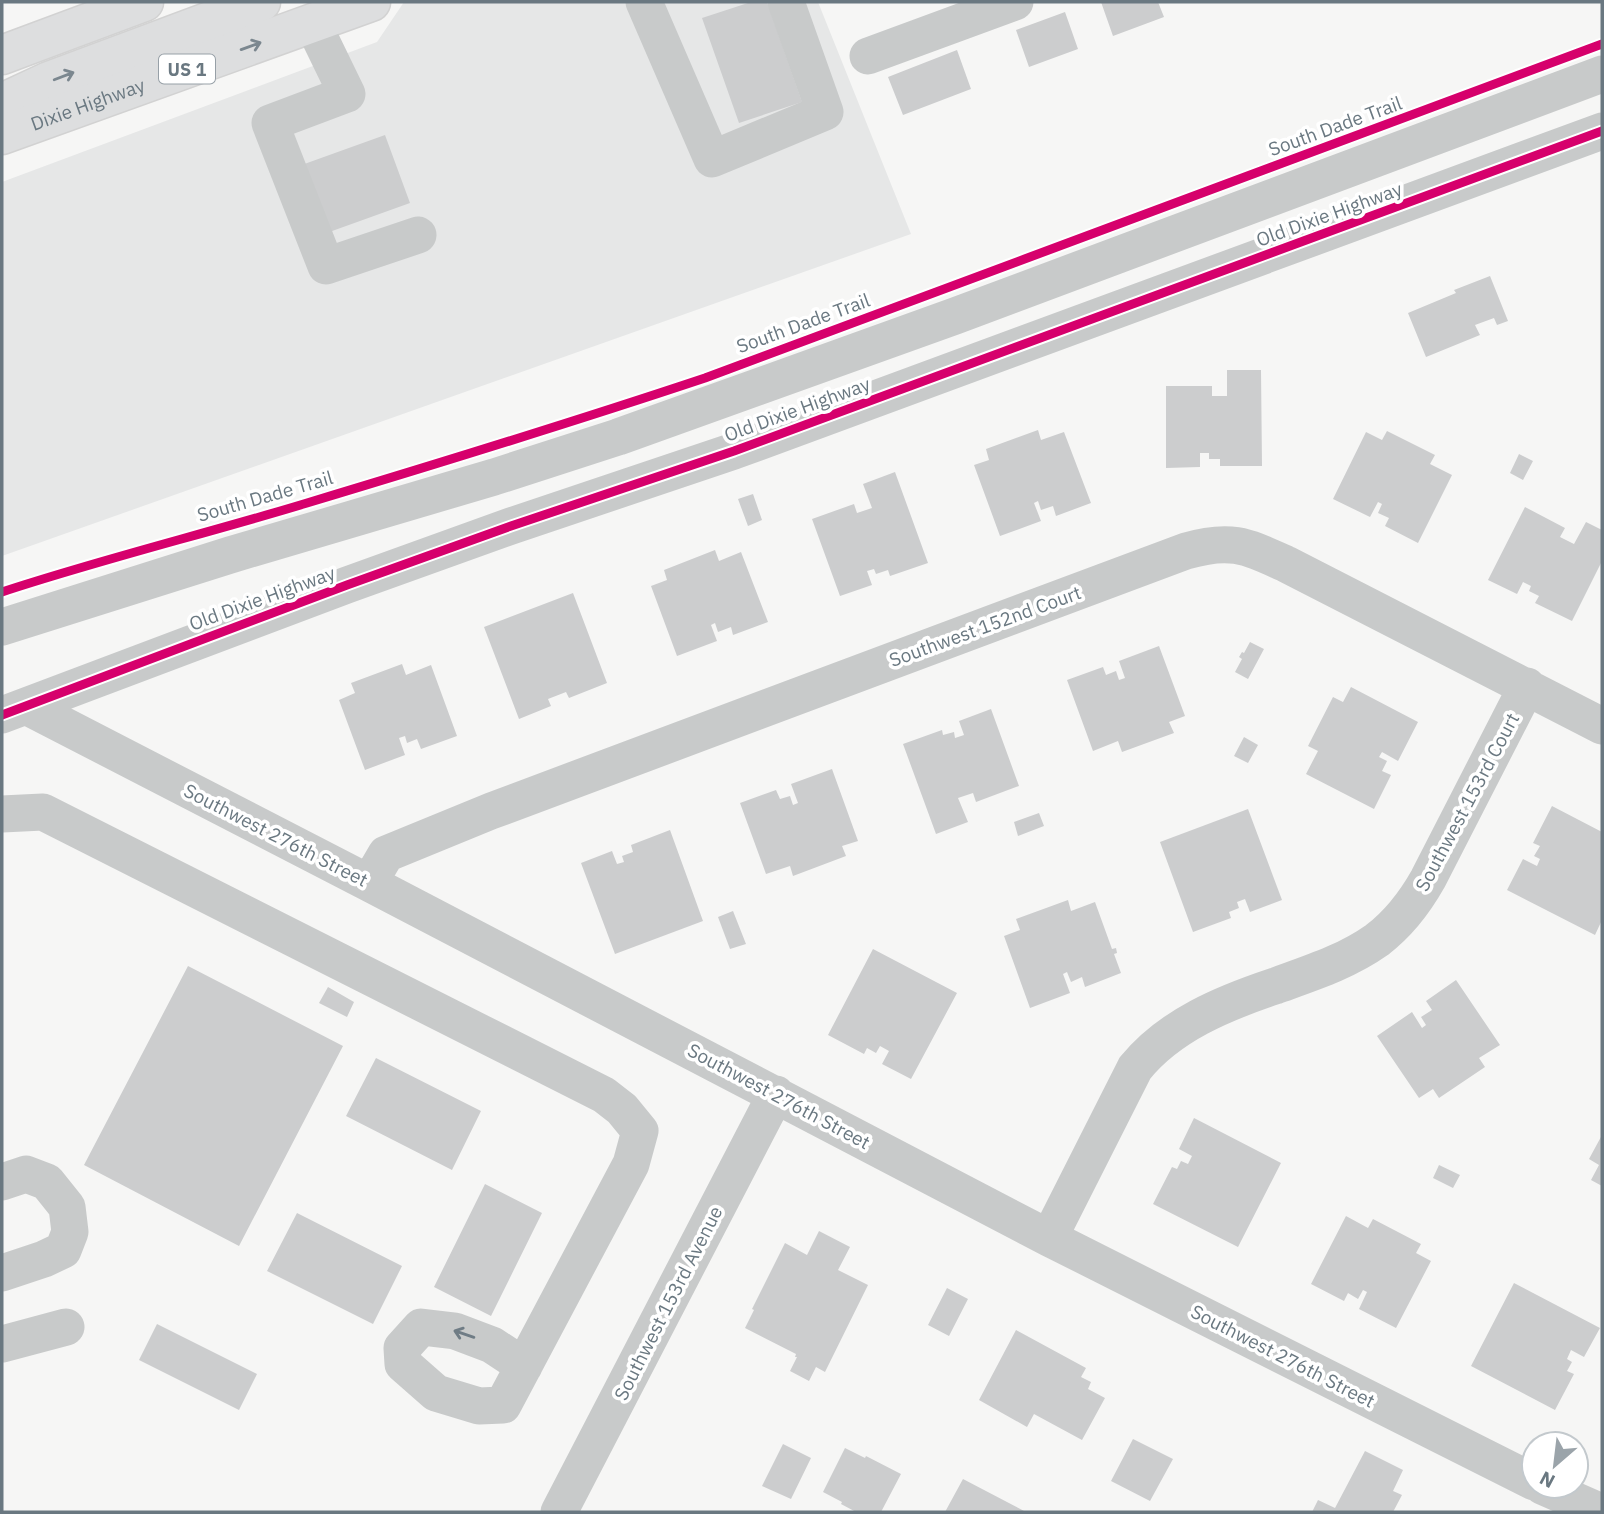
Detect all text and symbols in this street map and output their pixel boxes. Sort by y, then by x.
one-way arrow [239,39,261,51]
road number: US 1 [159,55,215,84]
one-way arrow [53,68,75,81]
street label: Dixie Highway [27,72,148,136]
street label: South Dade Trail [1265,91,1405,161]
street label: Old Dixie Highway [1253,176,1406,252]
street label: South Dade Trail [733,288,873,358]
street label: Old Dixie Highway [721,371,874,447]
street label: South Dade Trail [194,465,336,527]
street label: Old Dixie Highway [186,560,339,636]
street label: Southwest 152nd Court [886,580,1084,672]
street label: Southwest 153rd Court [1410,709,1524,895]
street label: Southwest 276th Street [180,778,372,892]
street label: Southwest 276th Street [684,1038,874,1154]
street label: Southwest 153rd Avenue [608,1202,728,1404]
street label: Southwest 276th Street [1187,1299,1379,1413]
one-way arrow [453,1327,475,1339]
north arrow [1520,1430,1590,1500]
text: N [1535,1466,1559,1494]

